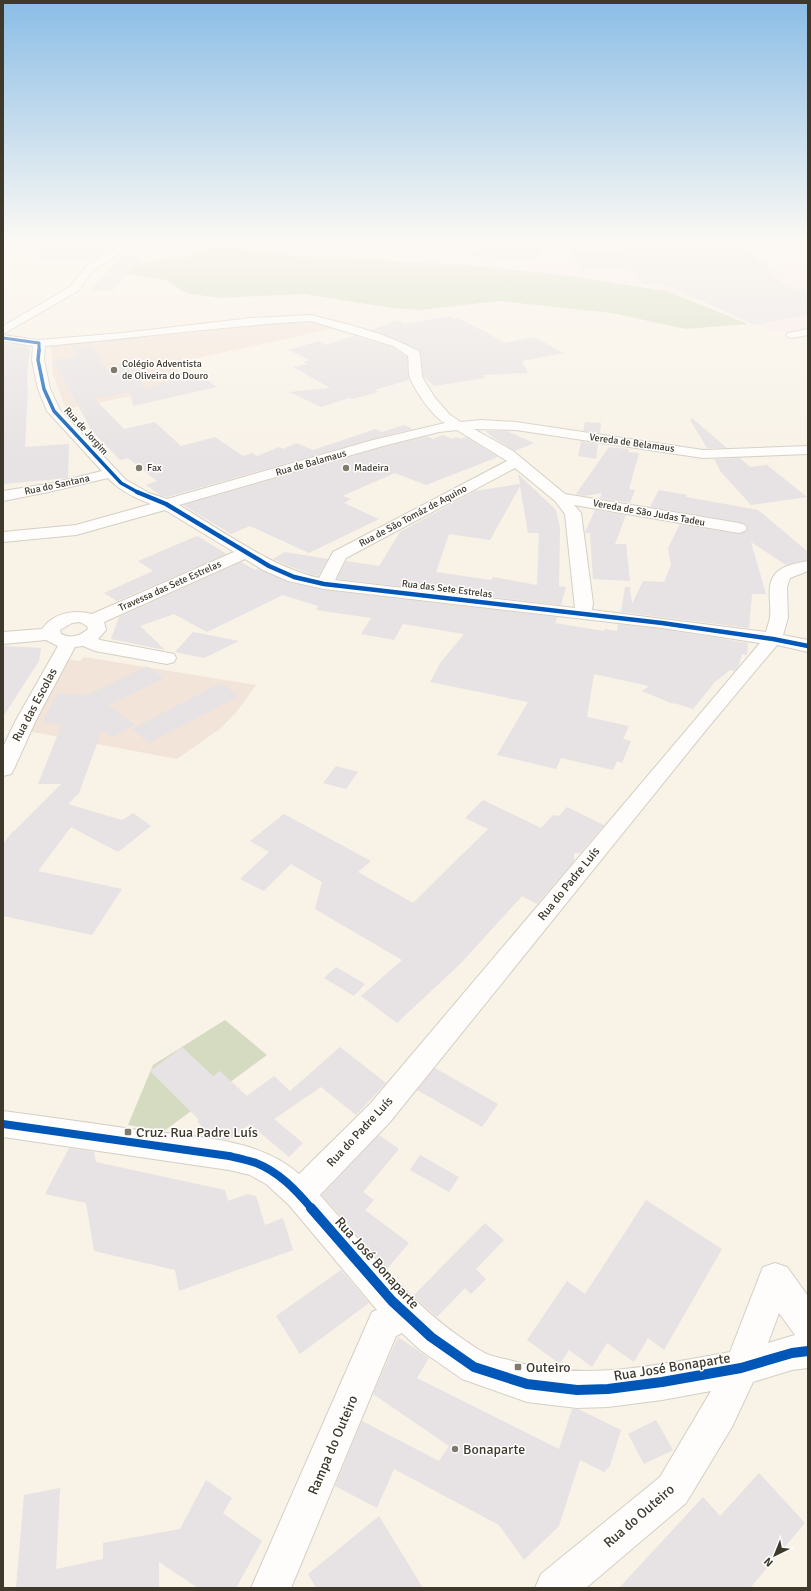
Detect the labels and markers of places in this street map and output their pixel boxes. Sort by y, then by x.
place label: Colégio Adventista de Oliveira do Douro [122,358,208,382]
marker: Colégio Adventista de Oliveira do Douro [109,365,119,375]
place label: Fax [147,462,162,474]
place label: Madeira [354,462,389,474]
marker: Fax [134,463,144,473]
marker: Madeira [341,463,351,473]
place label: Cruz. Rua Padre Luís [136,1124,258,1141]
marker: Cruz. Rua Padre Luís [123,1127,133,1137]
place label: Outeiro [526,1359,571,1376]
marker: Outeiro [513,1362,523,1372]
place label: Bonaparte [463,1441,525,1458]
marker: Bonaparte [450,1444,460,1454]

